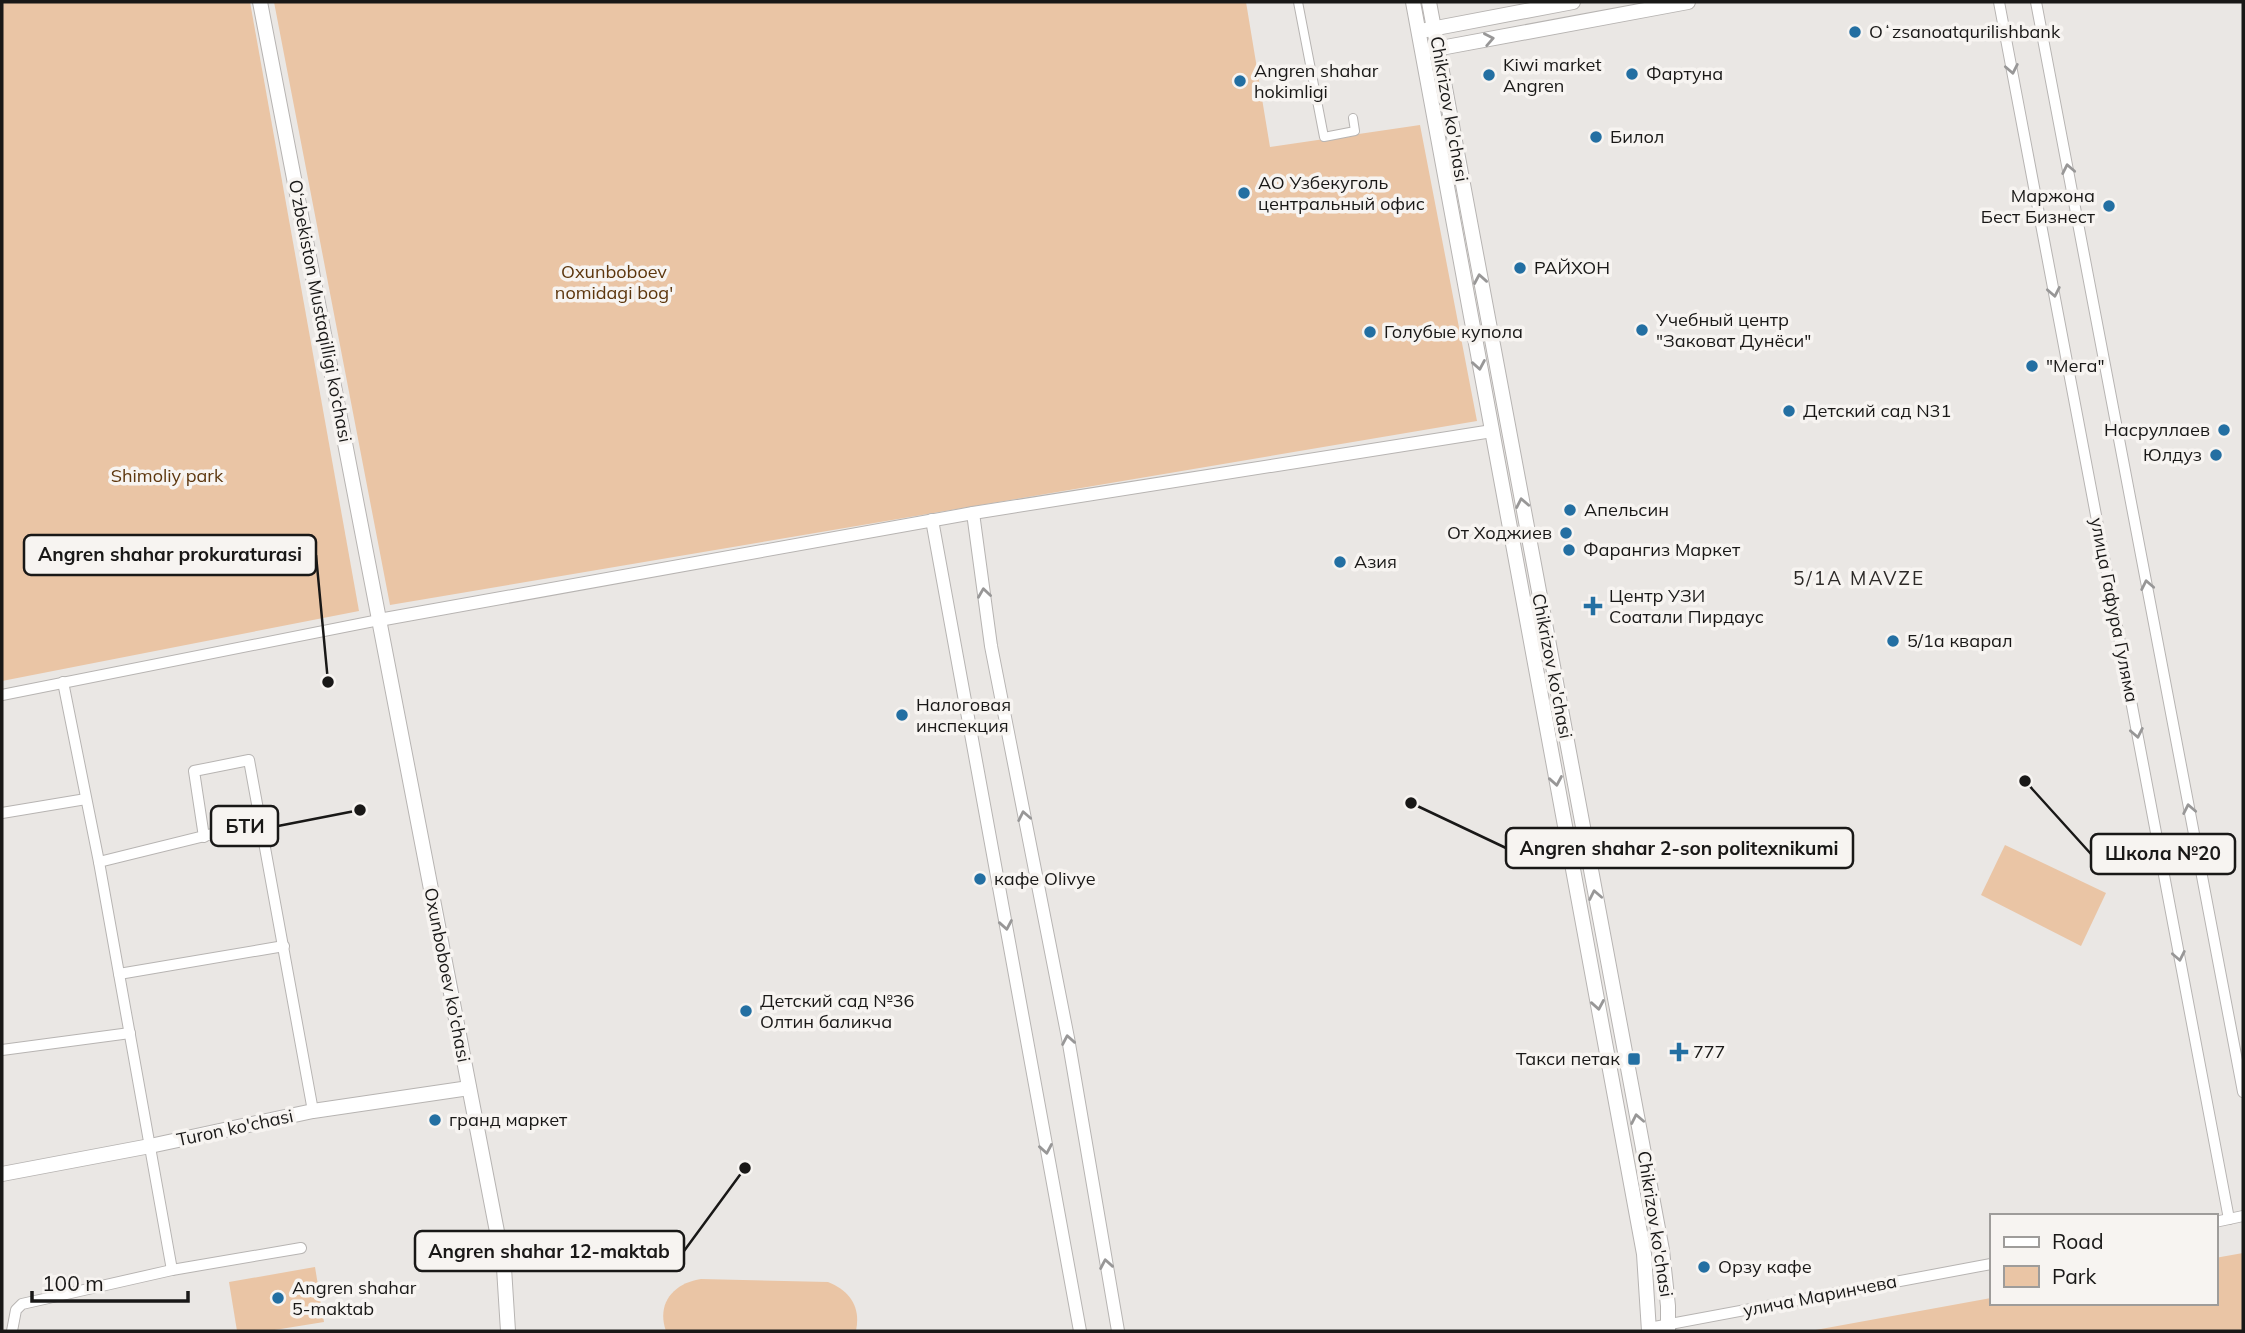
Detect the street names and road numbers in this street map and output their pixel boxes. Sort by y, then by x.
street label: Chikrizov ko'chasi [1425,34,1474,184]
street label: O‘zbekiston Mustaqilligi ko‘chasi [284,178,357,444]
street label: улица Гафура Гуляма [2085,515,2144,704]
street label: Chikrizov ko'chasi [1527,591,1578,741]
street label: Oxunboboev ko'chasi [419,886,476,1064]
street label: Turon ko'chasi [174,1104,295,1151]
street label: Chikrizov ko'chasi [1633,1149,1678,1299]
street label: улича Маринчева [1741,1269,1899,1322]

